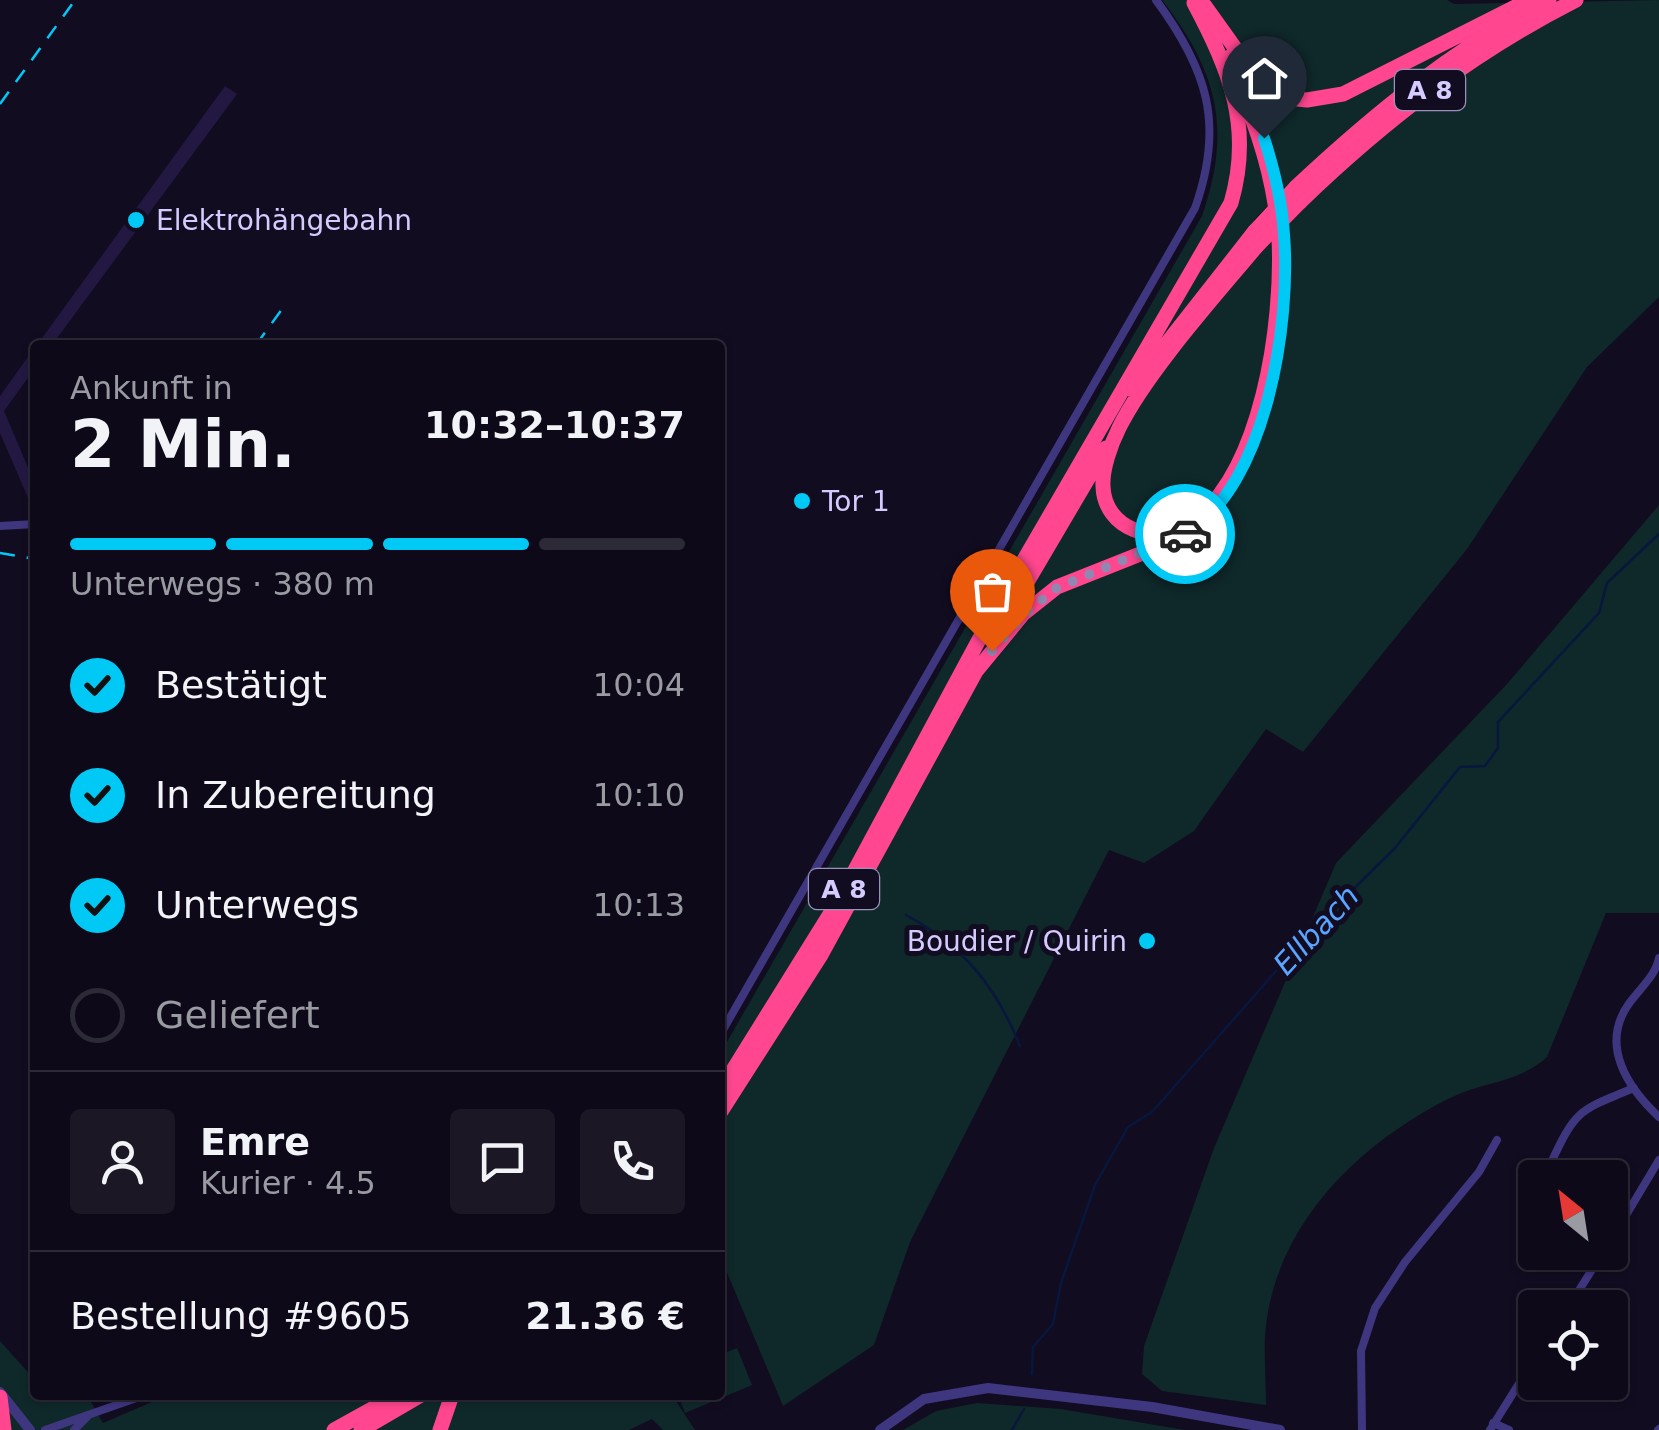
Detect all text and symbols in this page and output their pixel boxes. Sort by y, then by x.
pin [1222,36,1307,139]
icon: home [1237,51,1292,106]
road number: A 8 [1395,70,1465,110]
place label: Elektrohängebahn [156,204,412,237]
marker: Elektrohängebahn [125,209,147,231]
text: Ankunft in [70,369,233,407]
text: 10:32–10:37 [424,403,685,447]
text: 2 Min. [70,407,296,482]
courier [1135,484,1235,584]
place label: Tor 1 [821,485,890,518]
marker: Tor 1 [791,490,813,512]
icon: car [1158,507,1213,562]
pin [950,549,1035,652]
icon: bag [965,564,1020,619]
text: Unterwegs · 380 m [70,565,375,603]
icon: check [70,658,125,713]
text: Bestätigt [155,663,327,707]
text: 10:04 [593,666,685,704]
icon: check [70,768,125,823]
text: In Zubereitung [155,773,436,817]
text: 10:10 [593,776,685,814]
road number: A 8 [809,869,879,909]
icon: check [70,878,125,933]
water label: Ellbach [1266,878,1366,982]
text: Unterwegs [155,883,359,927]
text: 10:13 [593,886,685,924]
place label: Boudier / Quirin [907,925,1127,958]
marker: Boudier / Quirin [1136,930,1158,952]
text: Geliefert [155,993,320,1037]
button: person [70,1109,175,1214]
button: chat [450,1109,555,1214]
button: phone [580,1109,685,1214]
text: Emre [200,1120,310,1164]
north arrow [1518,1160,1628,1270]
map controls [1518,1160,1628,1400]
text: Kurier · 4.5 [200,1164,376,1202]
button: locate [1518,1290,1628,1400]
text: Bestellung #9605 [70,1294,412,1338]
text: 21.36 € [525,1294,685,1338]

